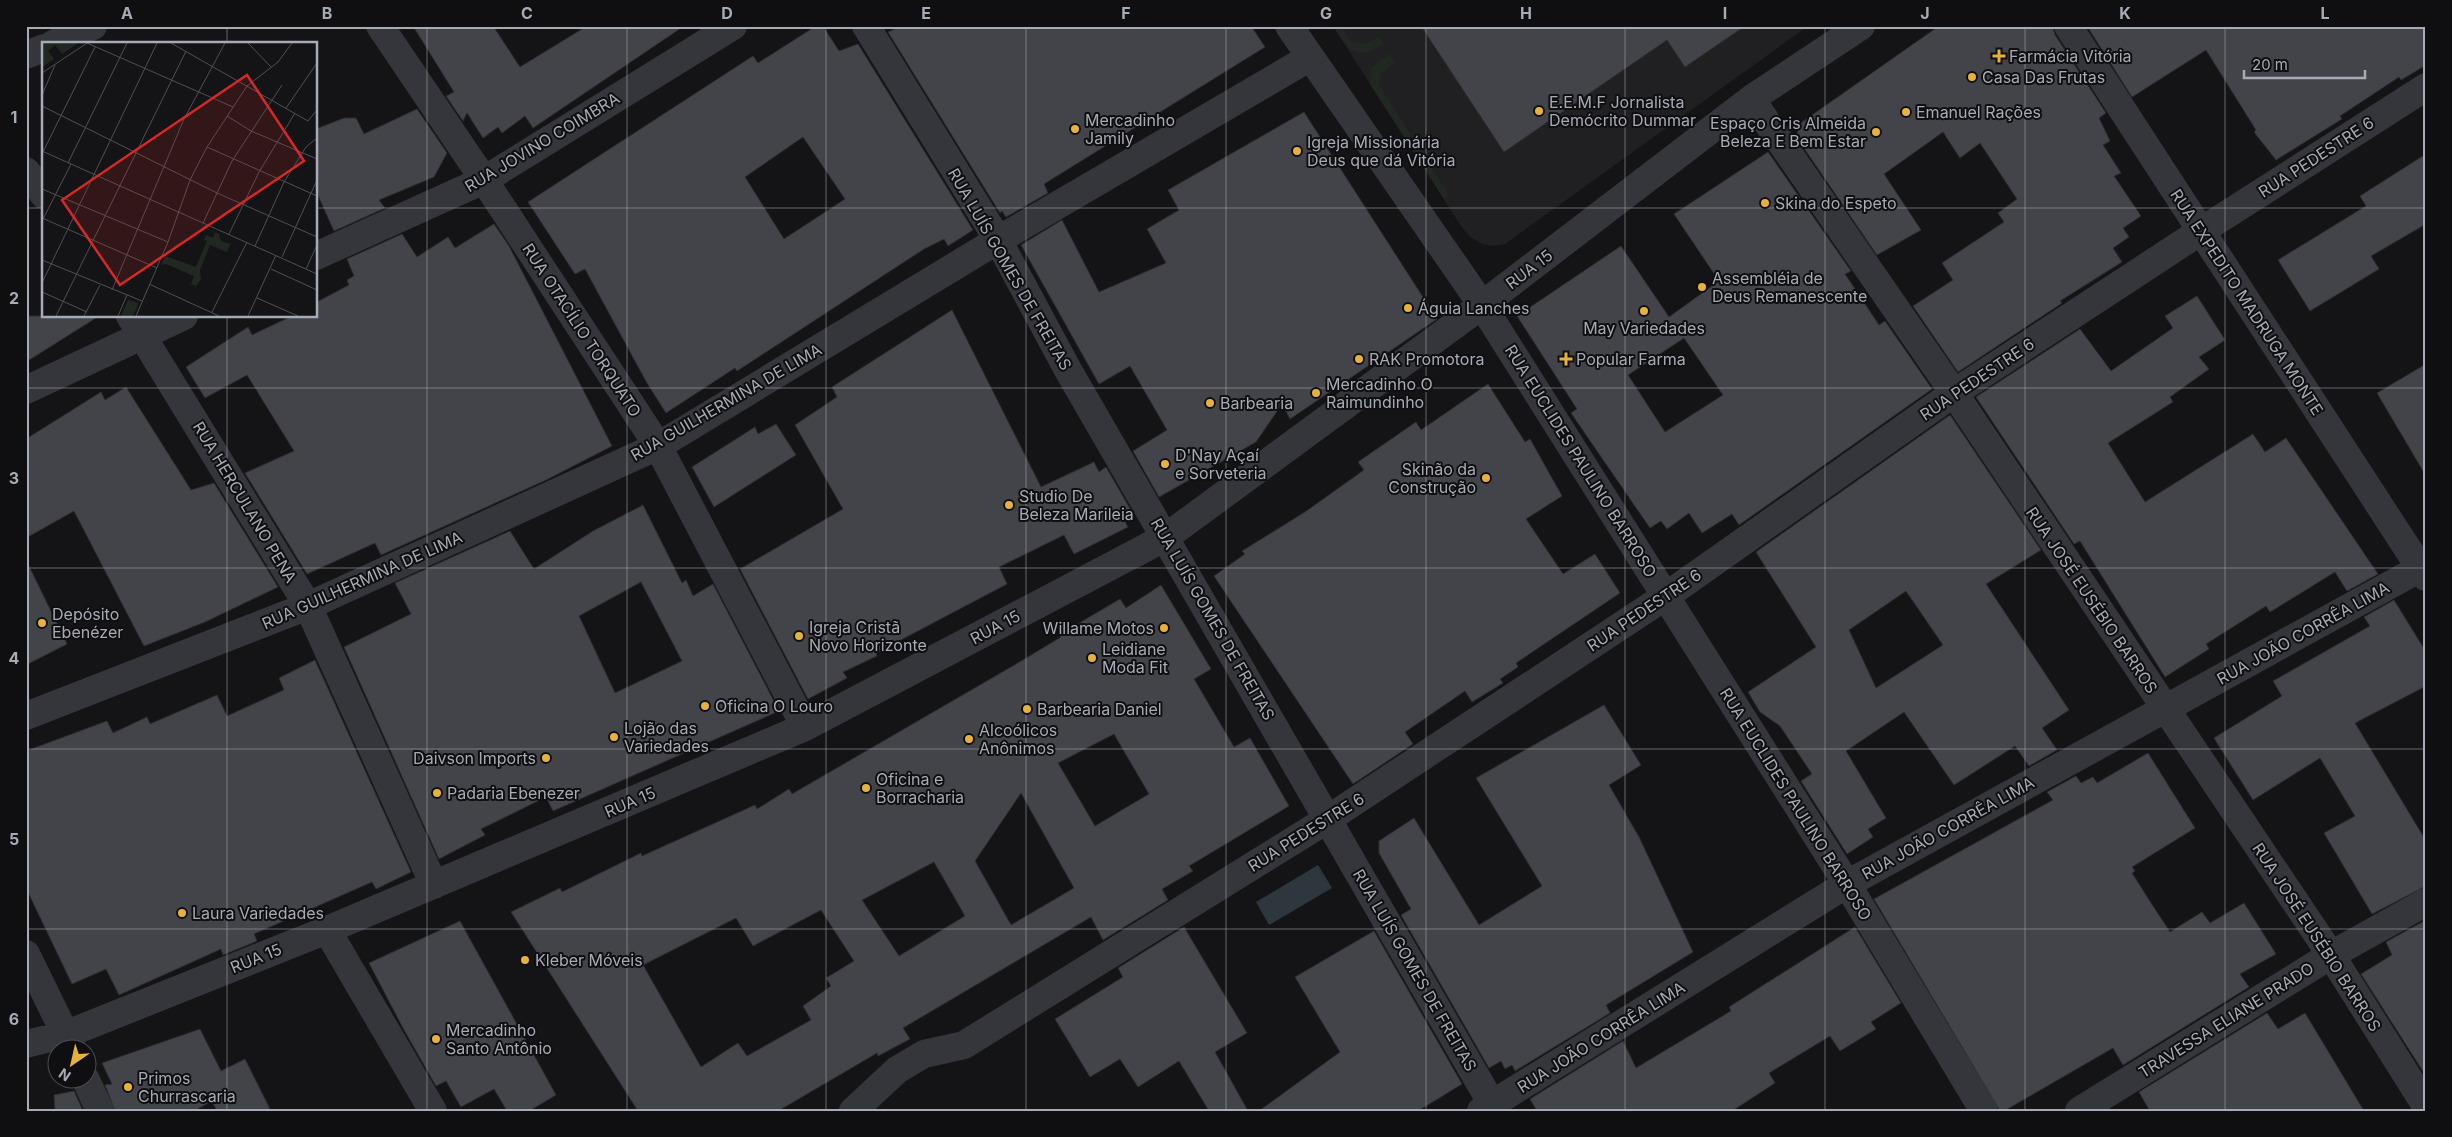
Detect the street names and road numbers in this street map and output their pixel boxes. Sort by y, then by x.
street label: RUA JOVINO COIMBRA [461,88,623,196]
street label: RUA PEDESTRE 6 [2255,112,2377,202]
street label: RUA LUÍS GOMES DE FREITAS [944,164,1076,374]
street label: RUA EXPEDITO MADRUGA MONTE [2166,185,2328,419]
street label: RUA OTACÍLIO TORQUATO [518,240,646,420]
street label: RUA 15 [1502,245,1556,293]
street label: RUA PEDESTRE 6 [1916,333,2038,425]
street label: RUA GUILHERMINA DE LIMA [627,339,825,465]
street label: RUA EUCLIDES PAULINO BARROSO [1501,341,1661,581]
street label: RUA HERCULANO PENA [189,418,301,586]
street label: RUA JOSÉ EUSÉBIO BARROS [2022,503,2162,697]
street label: RUA LUÍS GOMES DE FREITAS [1147,514,1279,724]
street label: RUA GUILHERMINA DE LIMA [259,527,465,633]
street label: RUA PEDESTRE 6 [1583,564,1705,656]
street label: RUA JOÃO CORRÊA LIMA [2213,577,2393,689]
street label: RUA 15 [967,606,1023,648]
street label: RUA EUCLIDES PAULINO BARROSO [1716,684,1876,924]
street label: RUA JOÃO CORRÊA LIMA [1858,772,2038,884]
street label: RUA 15 [601,782,659,822]
street label: RUA PEDESTRE 6 [1244,788,1368,876]
street label: RUA JOSÉ EUSÉBIO BARROS [2249,839,2385,1035]
street label: RUA LUÍS GOMES DE FREITAS [1349,865,1481,1075]
street label: RUA 15 [227,939,285,977]
street label: TRAVESSA ELIANE PRADO [2135,958,2317,1082]
street label: RUA JOÃO CORRÊA LIMA [1513,977,1689,1097]

